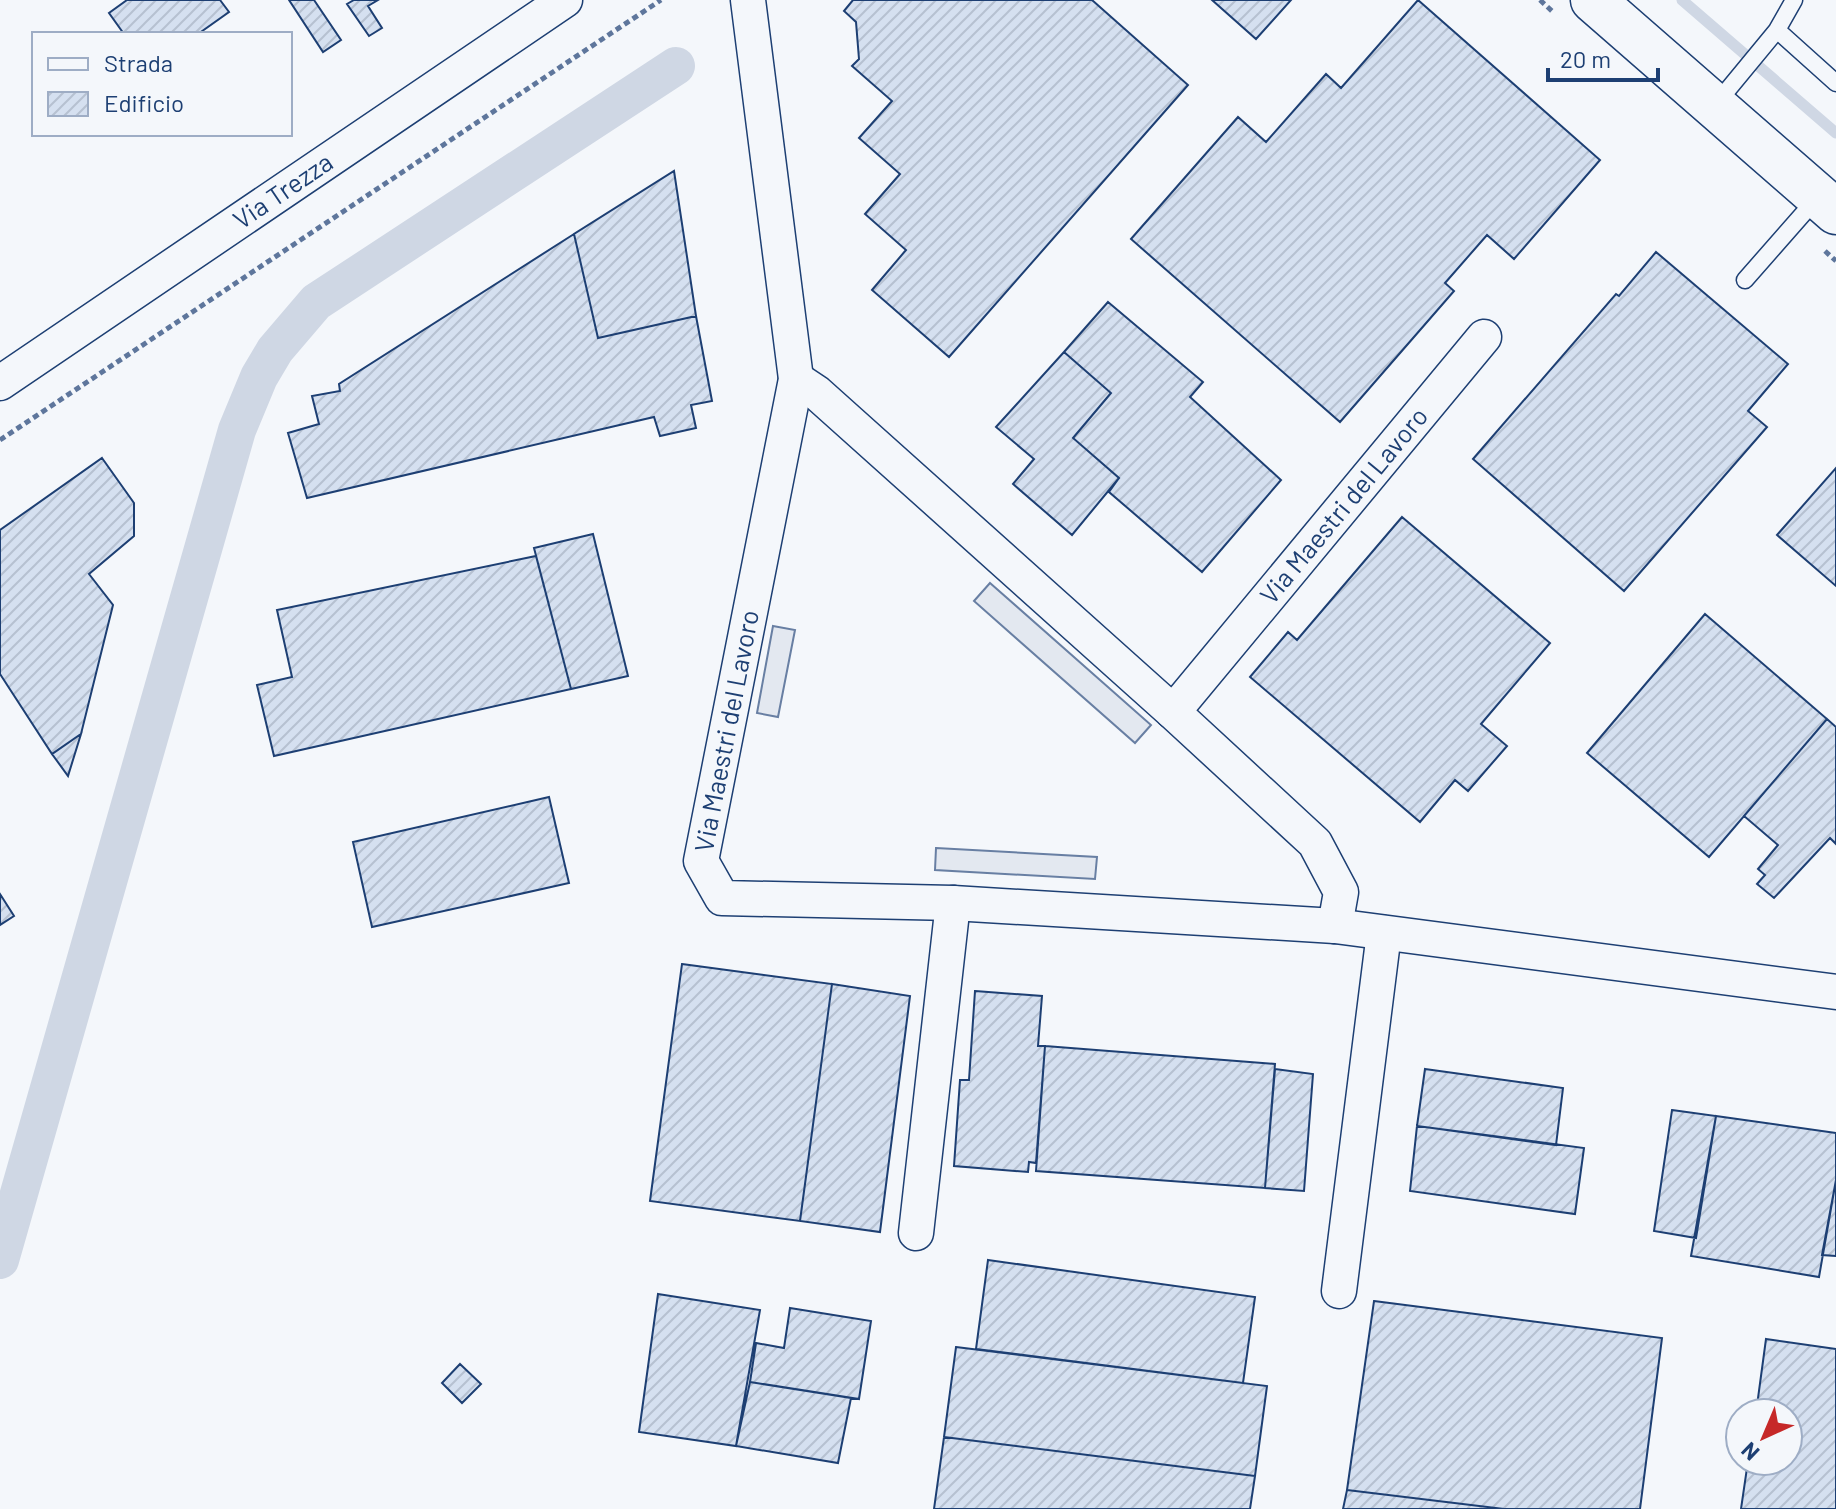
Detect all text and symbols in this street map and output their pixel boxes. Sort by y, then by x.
legend [32,32,292,136]
scale bar [1548,32,1658,82]
text: 20 m [1560,44,1611,73]
text: Strada [104,48,173,77]
text: Edificio [104,88,184,117]
street label: Via Trezza [227,145,338,235]
street label: Via Maestri del Lavoro [1252,400,1433,609]
street label: Via Maestri del Lavoro [687,607,764,854]
north arrow [1724,1397,1804,1477]
text: N [1735,1438,1764,1467]

